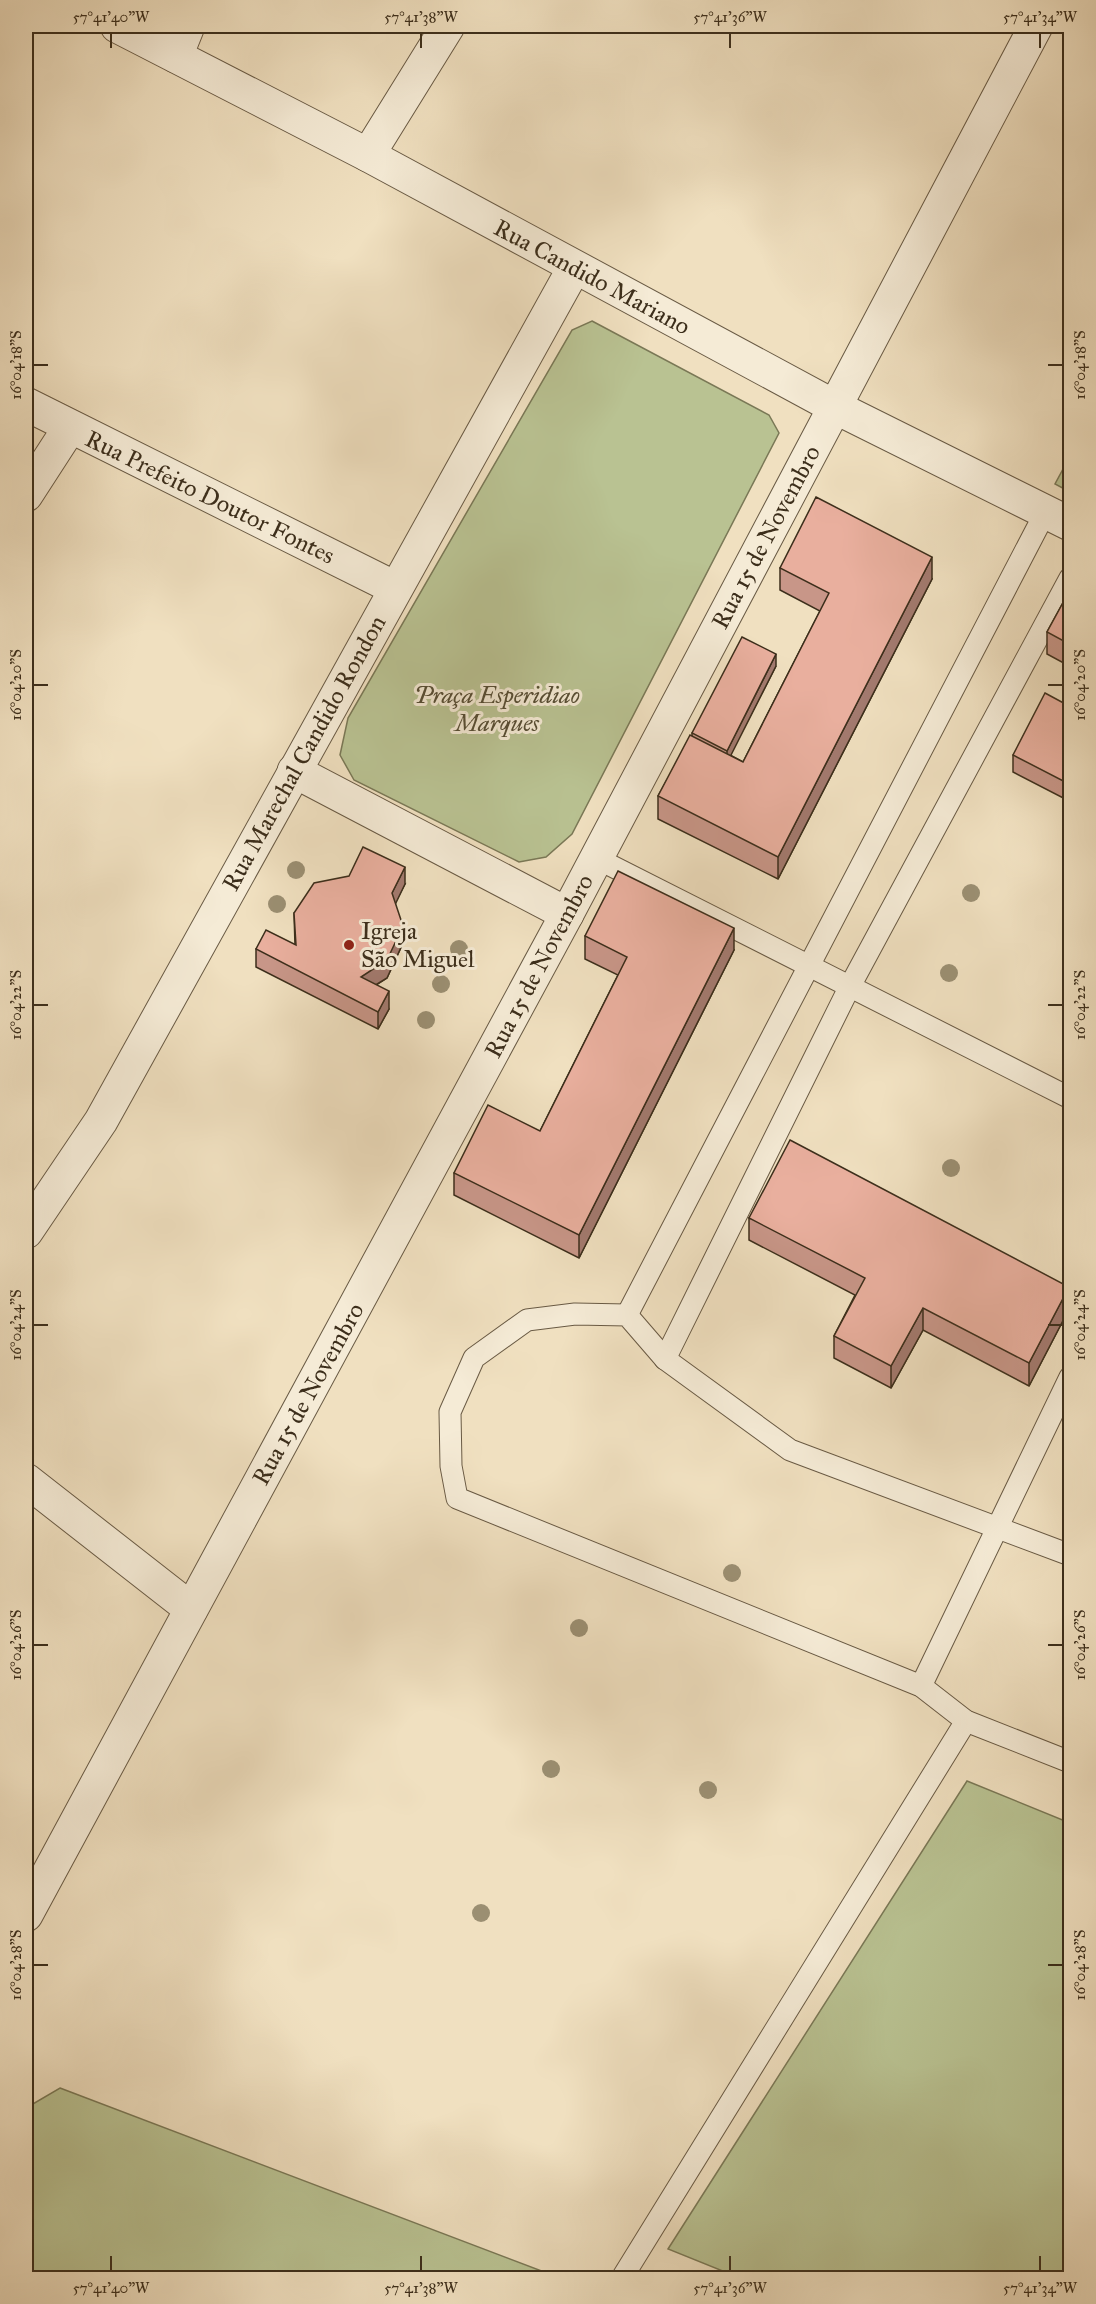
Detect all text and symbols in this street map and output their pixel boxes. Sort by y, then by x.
text: 57°41'40"W [73,8,150,26]
text: 57°41'38"W [384,8,459,26]
text: 57°41'36"W [693,8,767,26]
text: 57°41'34"W [1003,8,1078,26]
street label: Rua Candido Mariano [489,213,695,341]
text: 16°04'18"S [7,330,25,400]
text: 16°04'18"S [1071,330,1089,400]
street label: Rua Prefeito Doutor Fontes [80,423,340,571]
street label: Rua 15 de Novembro [705,440,827,634]
street label: Rua Marechal Candido Rondon [216,610,392,896]
text: 16°04'20"S [7,649,25,721]
text: 16°04'20"S [1071,649,1089,721]
park label: Praça Esperidiao Marques [414,680,580,738]
street label: Rua 15 de Novembro [478,869,600,1063]
place label: Igreja São Miguel [361,916,475,974]
marker: Igreja São Miguel [342,938,356,952]
text: 16°04'22"S [7,970,25,1040]
text: 16°04'22"S [1071,970,1089,1040]
text: 16°04'24"S [7,1289,25,1361]
text: 16°04'24"S [1071,1289,1089,1361]
street label: Rua 15 de Novembro [246,1298,370,1490]
text: 16°04'26"S [7,1610,25,1680]
text: 16°04'26"S [1071,1610,1089,1680]
text: 16°04'28"S [7,1930,25,2000]
text: 16°04'28"S [1071,1930,1089,2000]
text: 57°41'40"W [73,2279,150,2297]
text: 57°41'38"W [384,2279,459,2297]
text: 57°41'36"W [693,2279,767,2297]
text: 57°41'34"W [1003,2279,1078,2297]

